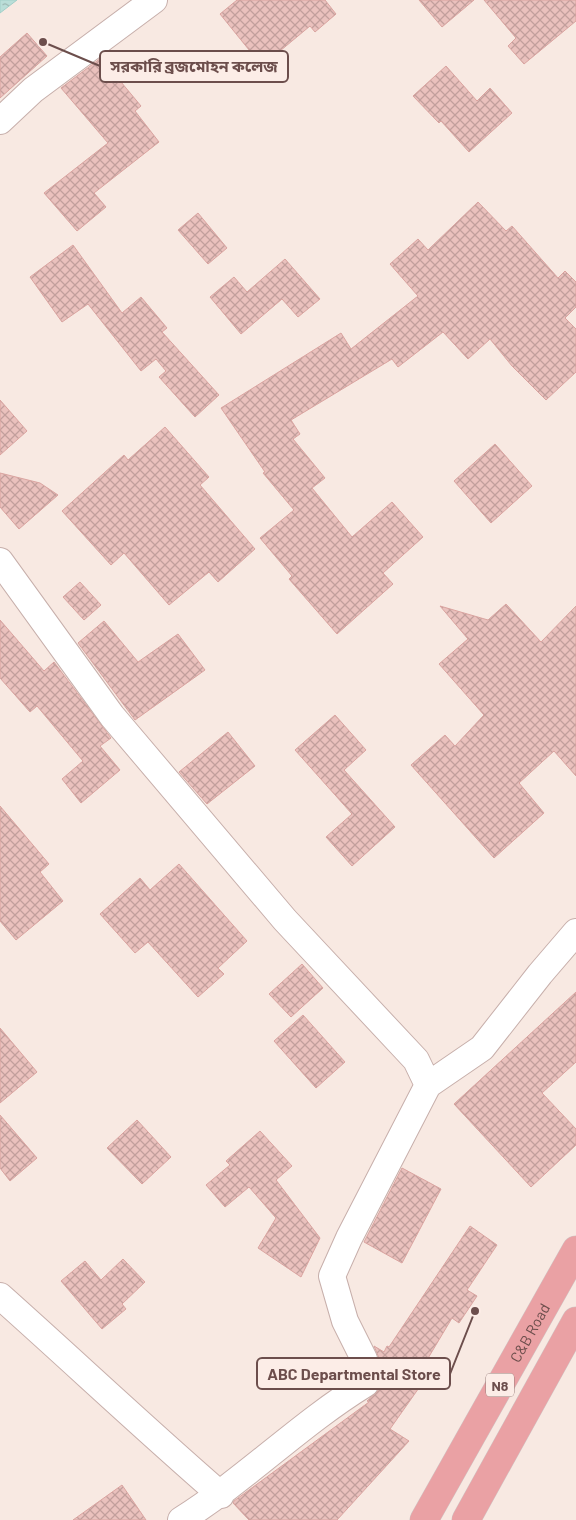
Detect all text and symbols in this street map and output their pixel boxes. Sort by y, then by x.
callout: সরকারি ব্রজমোহন কলেজ [100,51,288,82]
text: সরকারি ব্রজমোহন কলেজ [109,56,278,75]
street label: C&B Road [506,1300,553,1365]
callout: ABC Departmental Store [257,1358,450,1389]
text: ABC Departmental Store [267,1364,441,1383]
road number: N8 [486,1374,514,1396]

